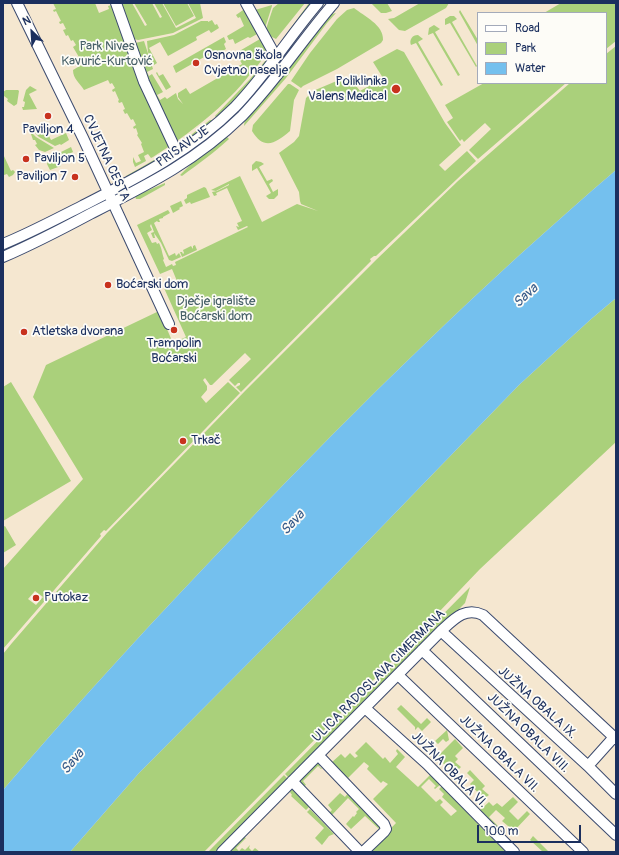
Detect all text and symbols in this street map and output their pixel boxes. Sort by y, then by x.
north arrow [12,12,52,52]
legend [477,12,607,84]
text: N [21,13,33,28]
text: Road [515,21,540,36]
park label: Park Nives Kavurić-Kurtović [61,39,153,70]
text: Park [515,41,536,56]
place label: Osnovna škola Cvjetno naselje [204,48,288,79]
marker: Osnovna škola Cvjetno naselje [191,58,201,68]
text: Water [515,61,546,76]
place label: Poliklinika Valens Medical [308,74,387,105]
marker: Poliklinika Valens Medical [390,83,402,95]
marker: Paviljon 4 [43,111,53,121]
street label: CVJETNA CESTA [79,112,133,204]
place label: Paviljon 4 [22,122,74,138]
street label: PRISAVLJE [154,123,212,171]
place label: Paviljon 5 [34,151,85,167]
marker: Paviljon 5 [21,154,31,164]
place label: Paviljon 7 [16,169,67,185]
marker: Paviljon 7 [70,172,80,182]
place label: Boćarski dom [116,277,188,293]
marker: Boćarski dom [103,280,113,290]
water label: Sava [510,280,542,312]
park label: Dječje igralište Boćarski dom [177,294,255,325]
place label: Atletska dvorana [32,324,123,340]
marker: Trampolin Boćarski [169,325,179,335]
marker: Atletska dvorana [19,327,29,337]
place label: Trampolin Boćarski [147,336,201,367]
place label: Trkač [191,433,221,449]
marker: Trkač [178,436,188,446]
water label: Sava [277,507,309,539]
place label: Putokaz [44,590,88,606]
marker: Putokaz [31,593,41,603]
street label: ULICA RADOSLAVA CIMERMANA [309,606,449,746]
street label: JUŽNA OBALA IX. [494,664,580,742]
street label: JUŽNA OBALA VIII. [484,690,572,776]
street label: JUŽNA OBALA VII. [456,712,542,796]
street label: JUŽNA OBALA VI. [408,729,490,811]
water label: Sava [58,746,88,778]
scale bar [479,817,583,843]
text: 100 m [484,824,518,839]

